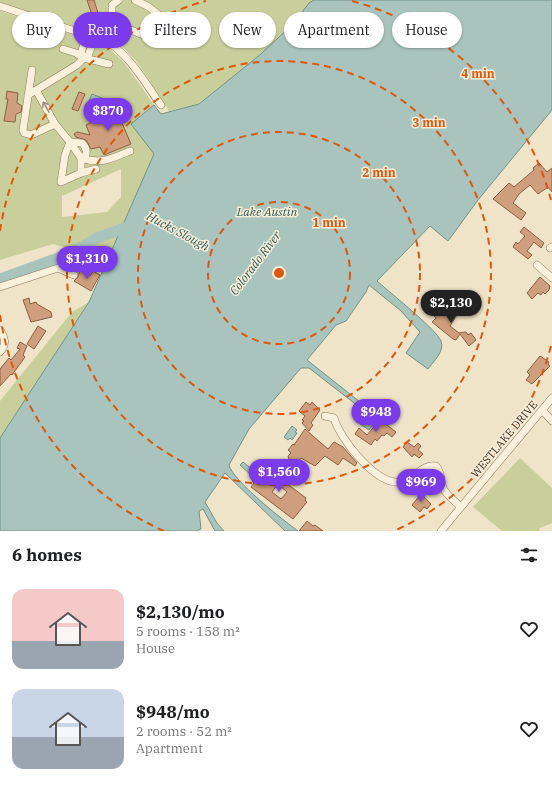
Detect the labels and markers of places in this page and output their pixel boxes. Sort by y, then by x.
pin: $870 [84,98,132,132]
pin: $1,310 [54,246,120,280]
centre of rings [272,266,286,280]
pin: $2,130 [418,290,484,324]
pin: $948 [352,399,400,433]
pin: $1,560 [246,459,312,493]
pin: $969 [397,469,445,503]

